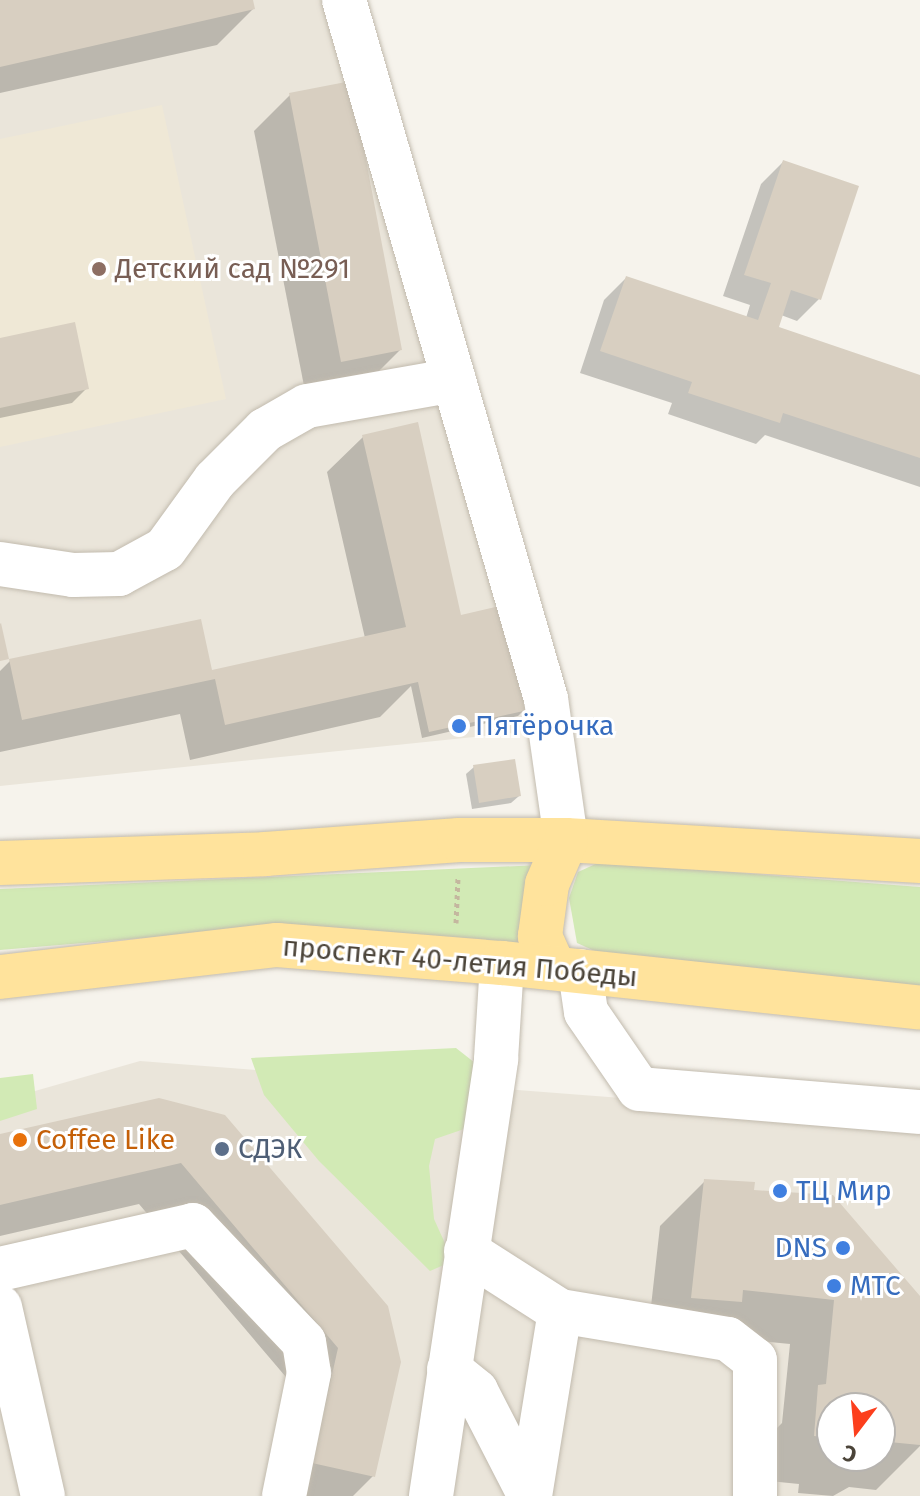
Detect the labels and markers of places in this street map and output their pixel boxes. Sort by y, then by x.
place label: Детский сад №291 [115,252,350,286]
marker: Детский сад №291 [90,260,108,278]
place label: Пятёрочка [475,709,614,743]
marker: Пятёрочка [450,717,468,735]
place label: Coffee Like [36,1123,175,1157]
marker: Coffee Like [11,1131,29,1149]
place label: СДЭК [238,1132,302,1166]
marker: СДЭК [213,1140,231,1158]
place label: ТЦ Мир [796,1174,892,1208]
marker: ТЦ Мир [771,1182,789,1200]
place label: DNS [775,1231,827,1265]
marker: DNS [834,1239,852,1257]
place label: МТС [850,1269,901,1303]
marker: МТС [825,1277,843,1295]

